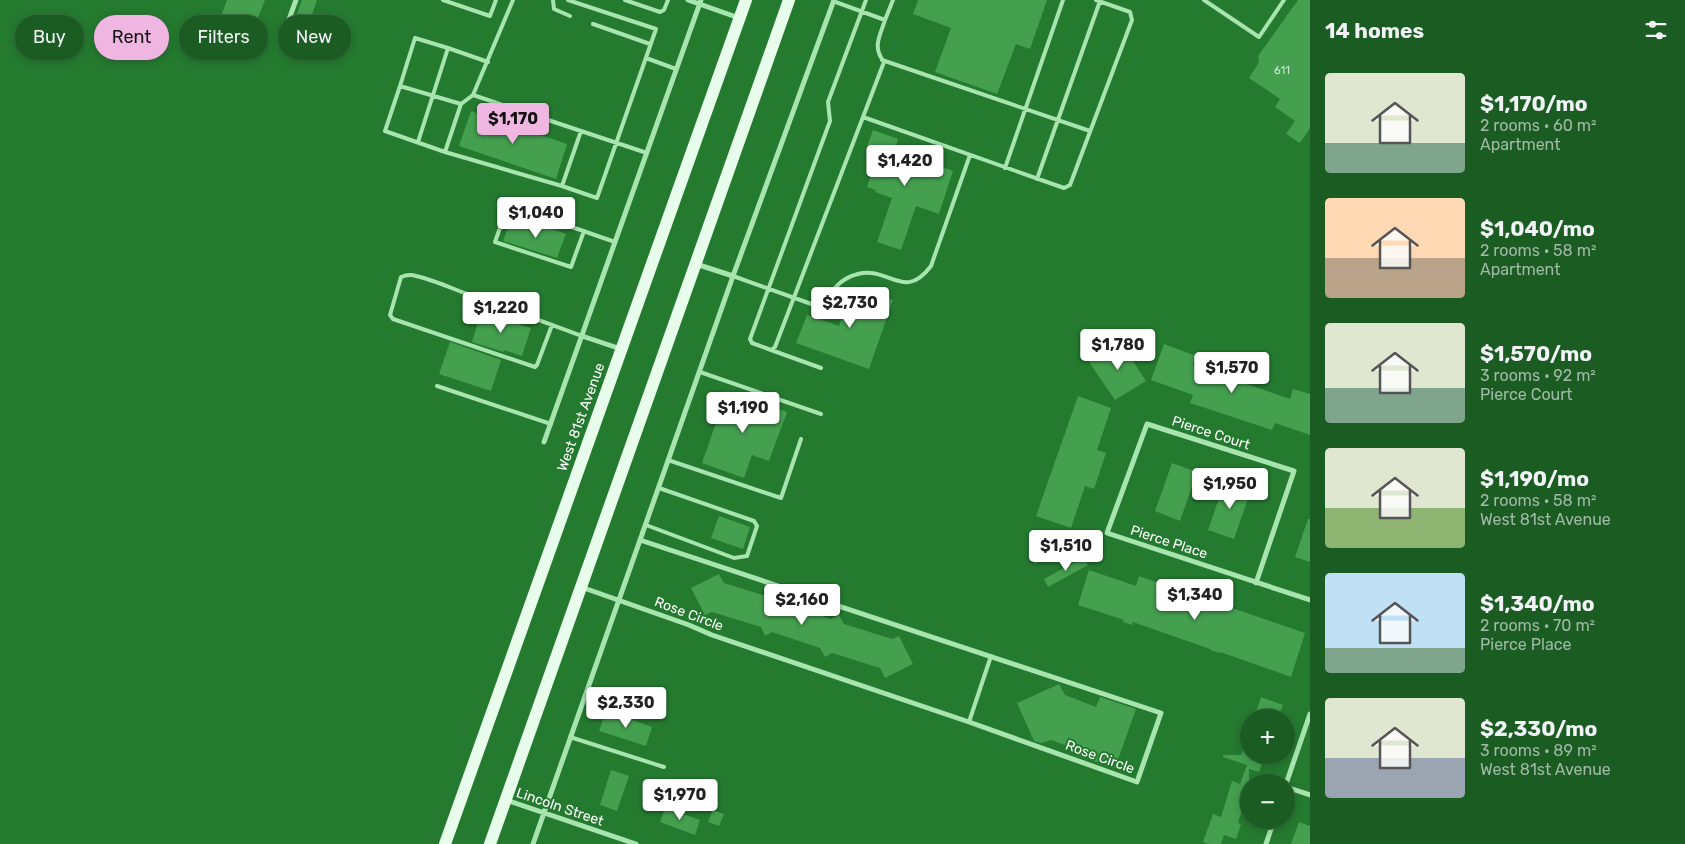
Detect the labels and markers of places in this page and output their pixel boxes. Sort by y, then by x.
pin: $1,170 [472,102,554,145]
pin: $1,420 [864,144,946,187]
pin: $1,040 [495,196,577,239]
pin: $2,730 [809,286,891,329]
pin: $1,220 [460,292,542,334]
pin: $1,780 [1077,328,1159,371]
pin: $1,570 [1191,352,1273,394]
pin: $1,190 [702,392,784,434]
pin: $1,950 [1189,468,1271,510]
pin: $1,510 [1025,530,1107,572]
pin: $1,340 [1154,578,1236,621]
pin: $2,160 [761,584,843,626]
pin: $2,330 [585,686,667,729]
pin: $1,970 [639,778,721,821]

